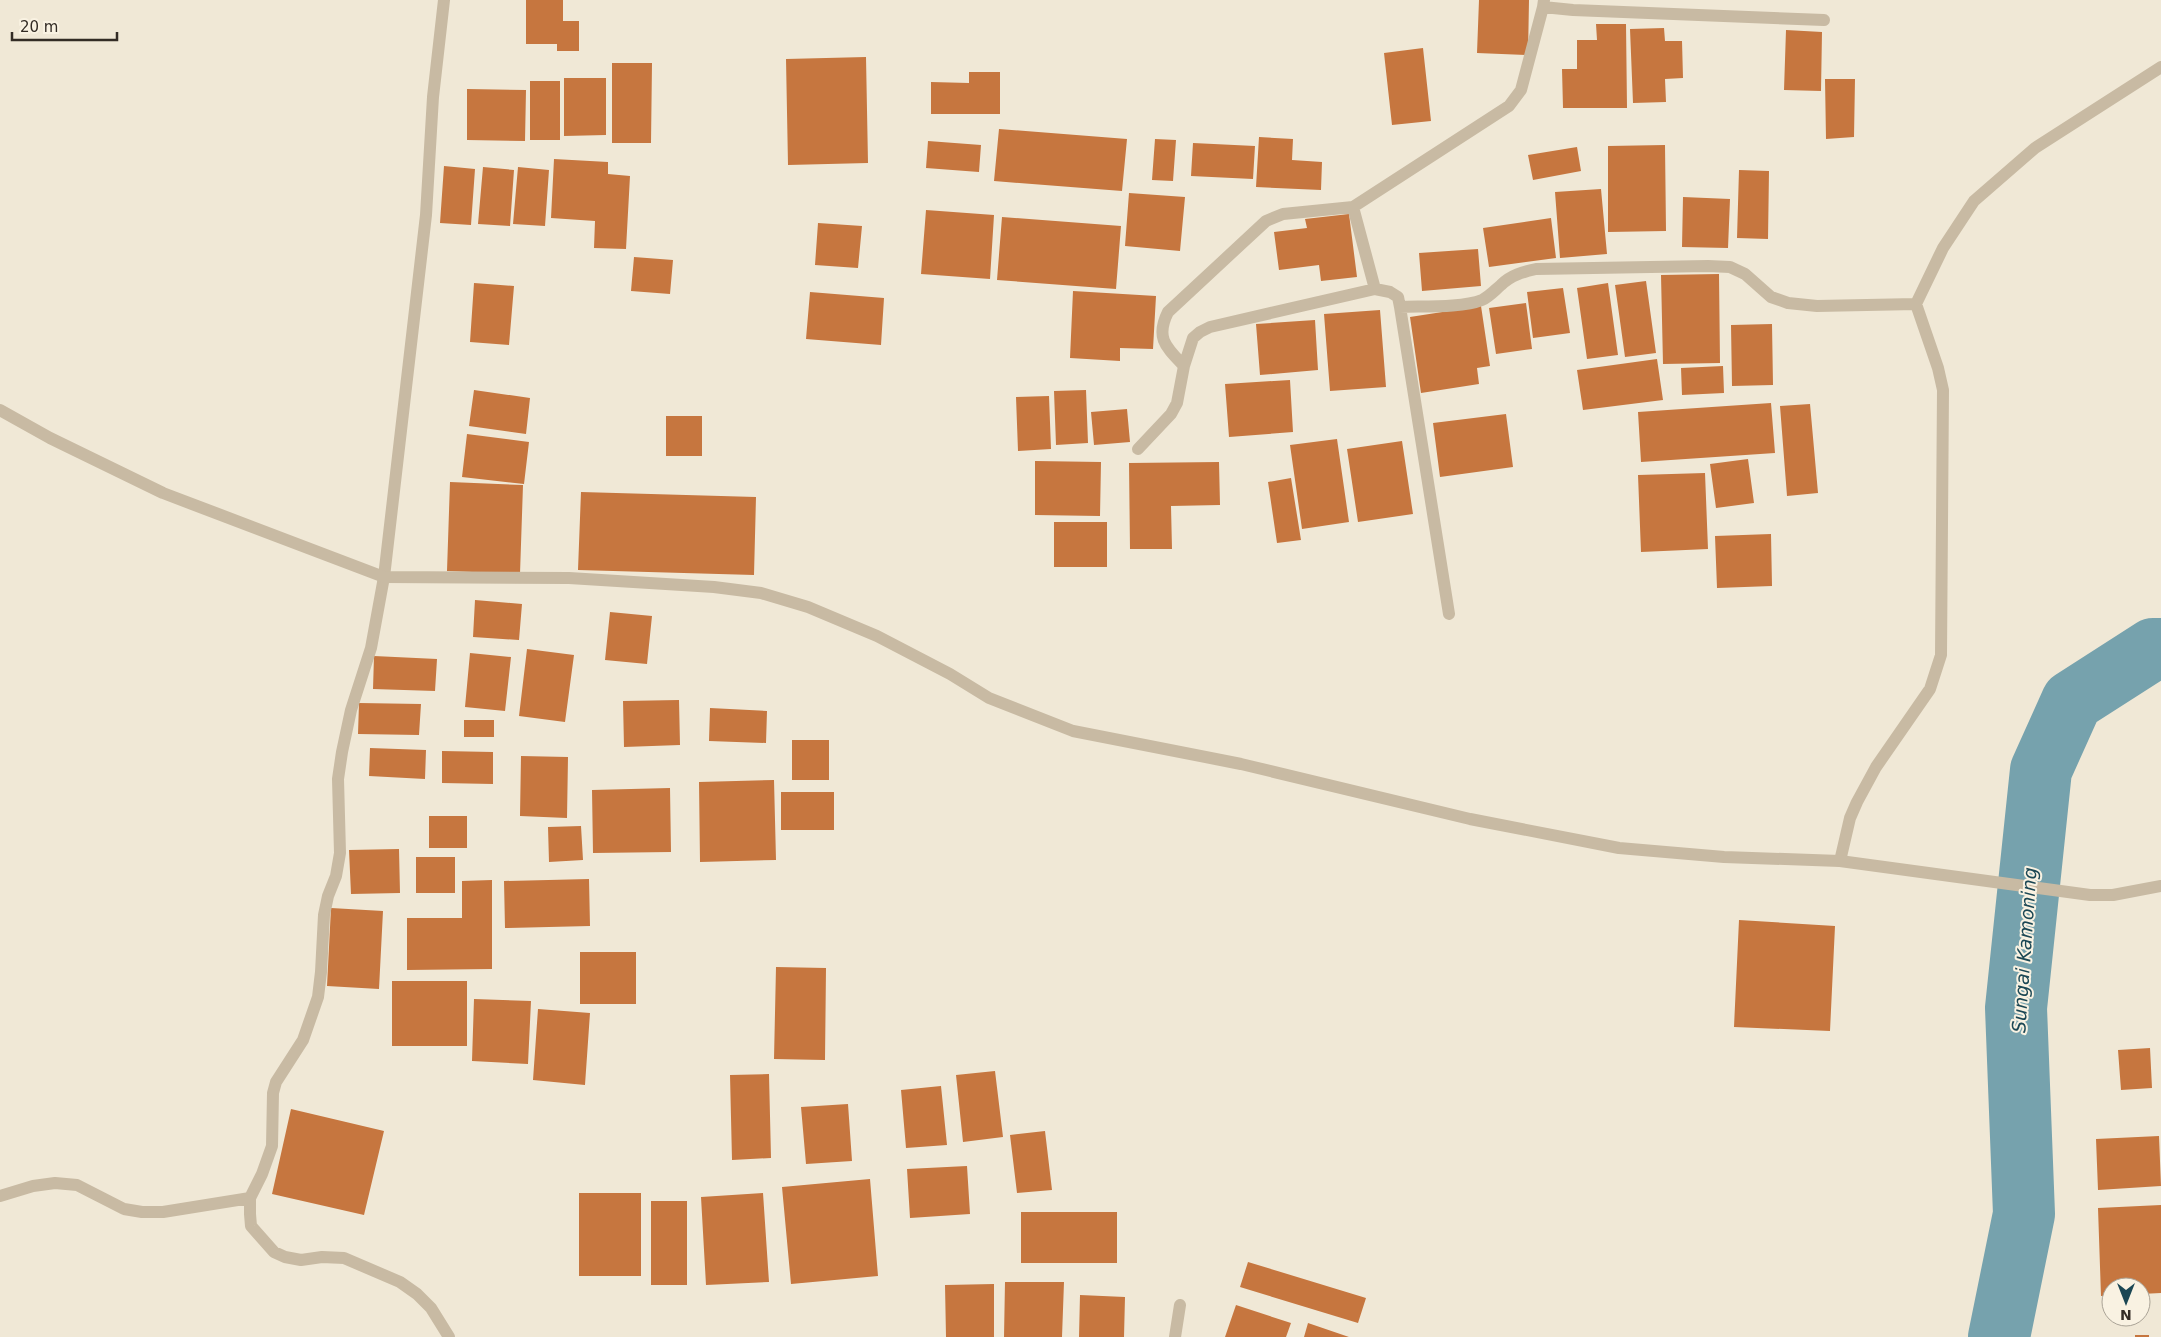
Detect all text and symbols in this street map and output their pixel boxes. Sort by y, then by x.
scale bar [12,10,118,42]
text: 20 m [20,18,58,36]
water label: Sungai Kamoning [2007,866,2041,1034]
north arrow [2101,1277,2151,1327]
text: N [2120,1307,2132,1323]

